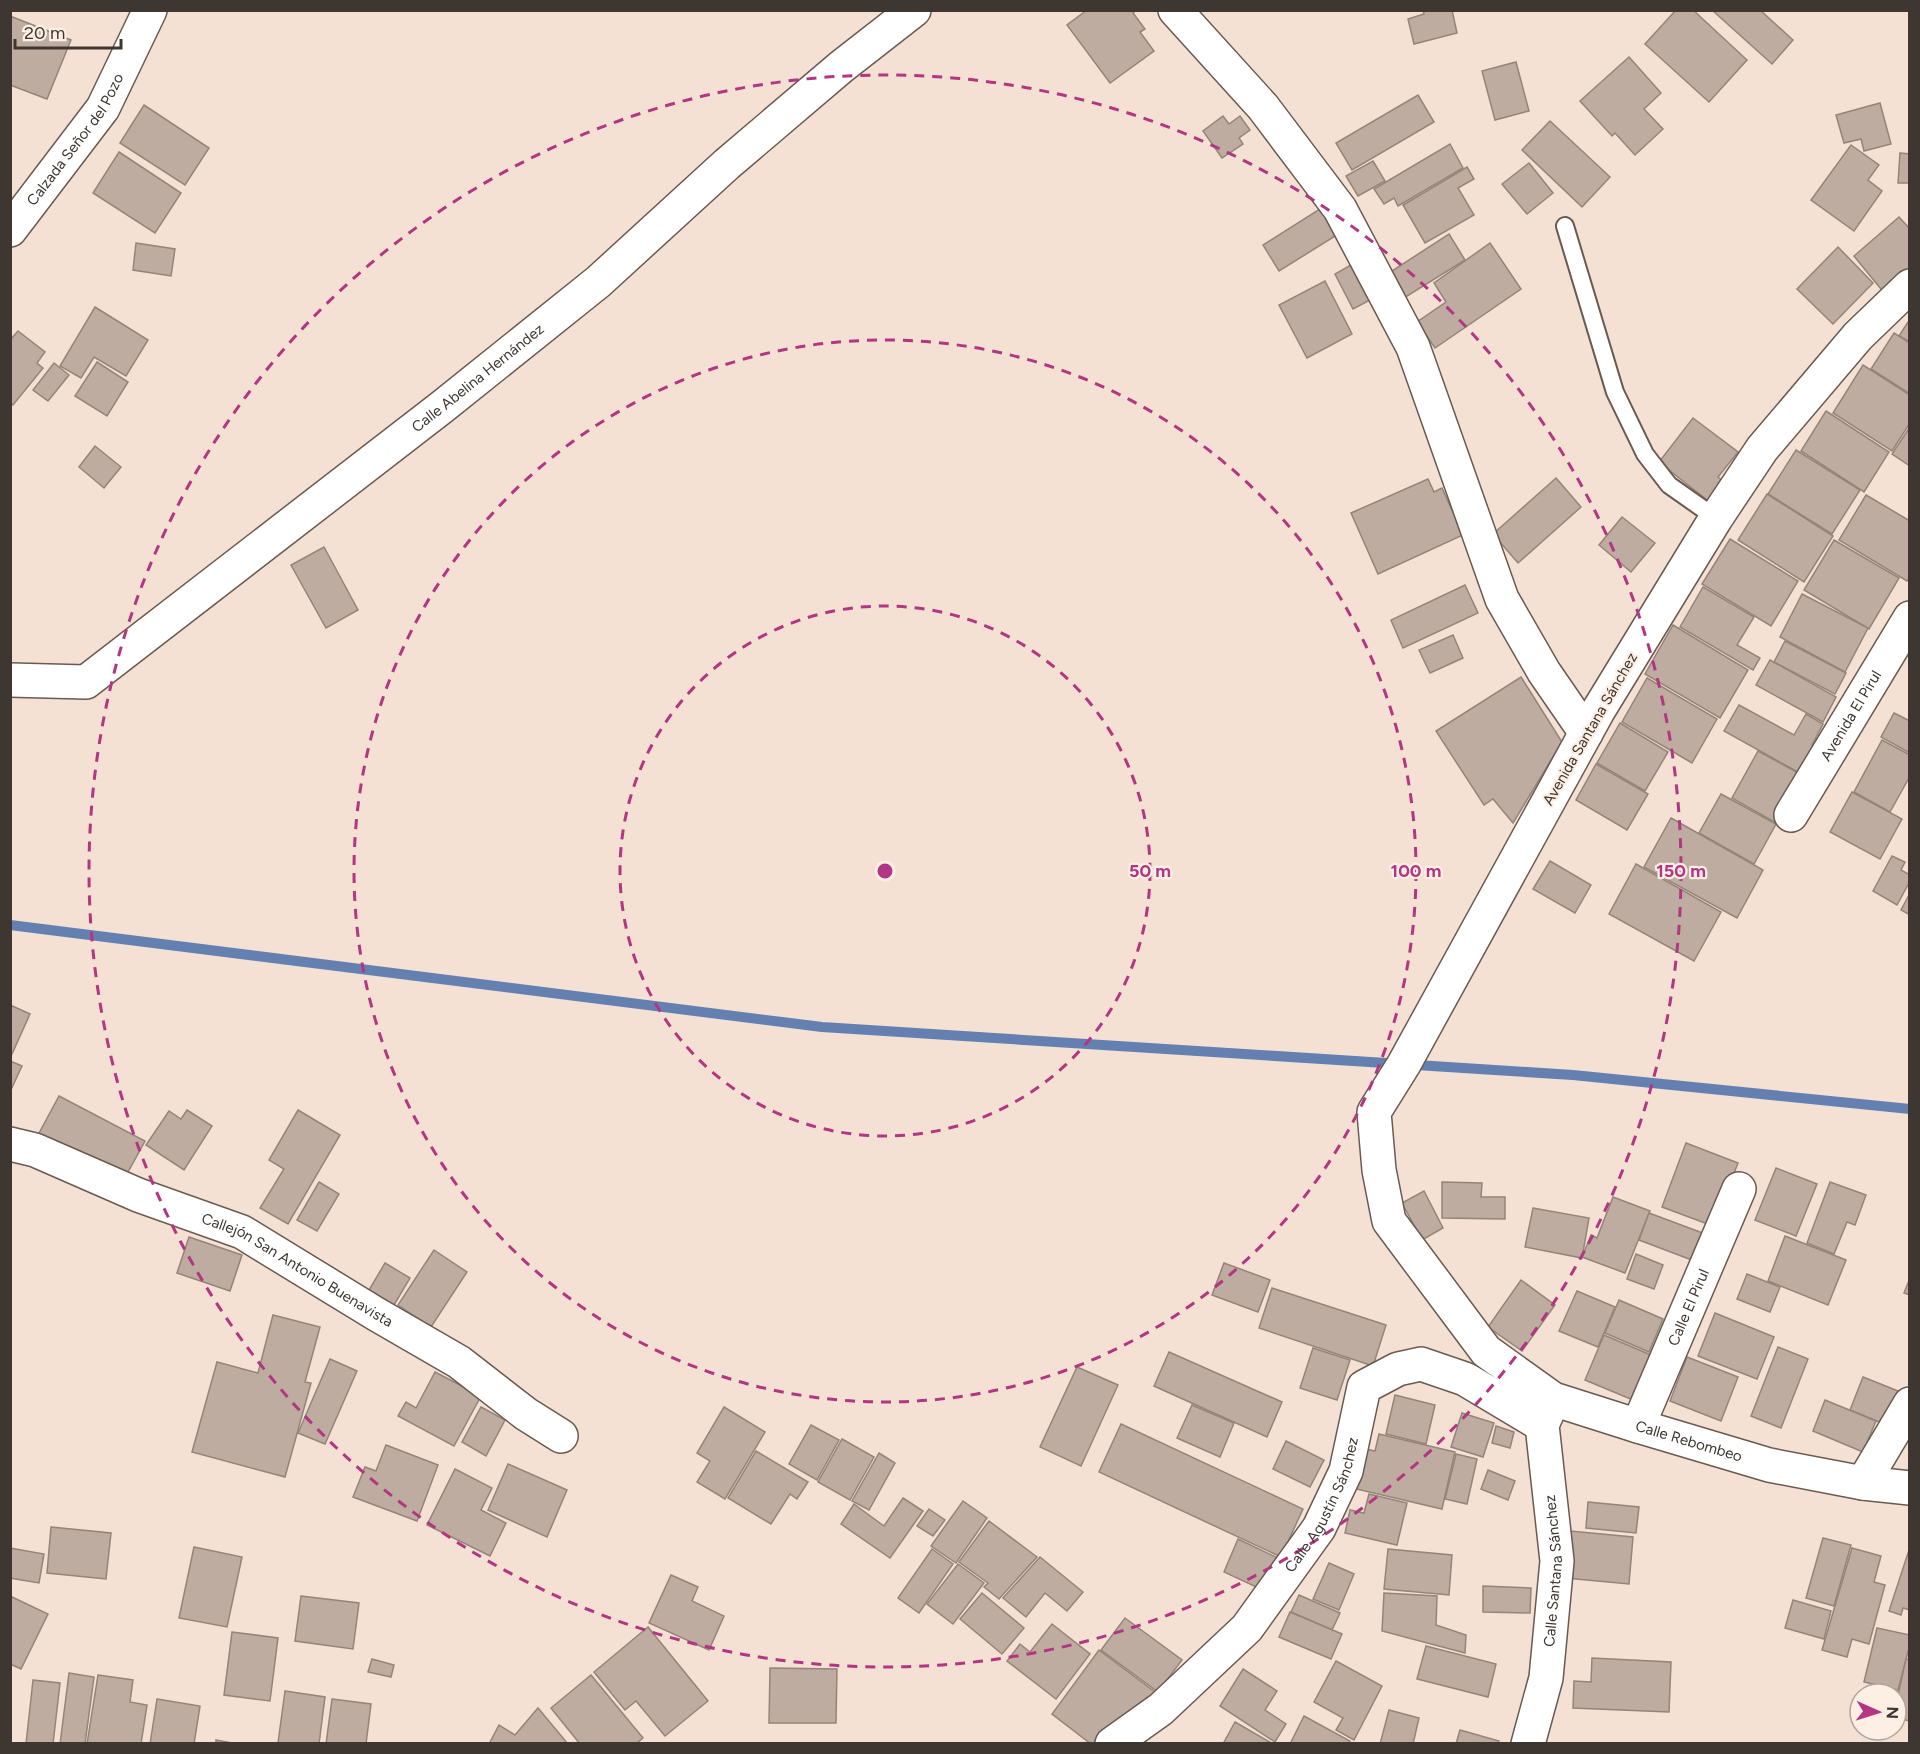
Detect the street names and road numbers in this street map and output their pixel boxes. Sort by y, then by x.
street label: Calzada Señor del Pozo [23,70,127,209]
street label: Calle Abelina Hernández [408,320,548,436]
street label: Avenida Santana Sánchez [1539,649,1641,809]
street label: Avenida El Pirul [1817,667,1885,764]
street label: Callejón San Antonio Buenavista [199,1209,396,1331]
street label: Calle El Pirul [1664,1266,1713,1349]
street label: Calle Rebombeo [1633,1417,1745,1466]
street label: Calle Agustín Sánchez [1281,1436,1362,1576]
street label: Calle Santana Sánchez [1540,1494,1566,1648]

